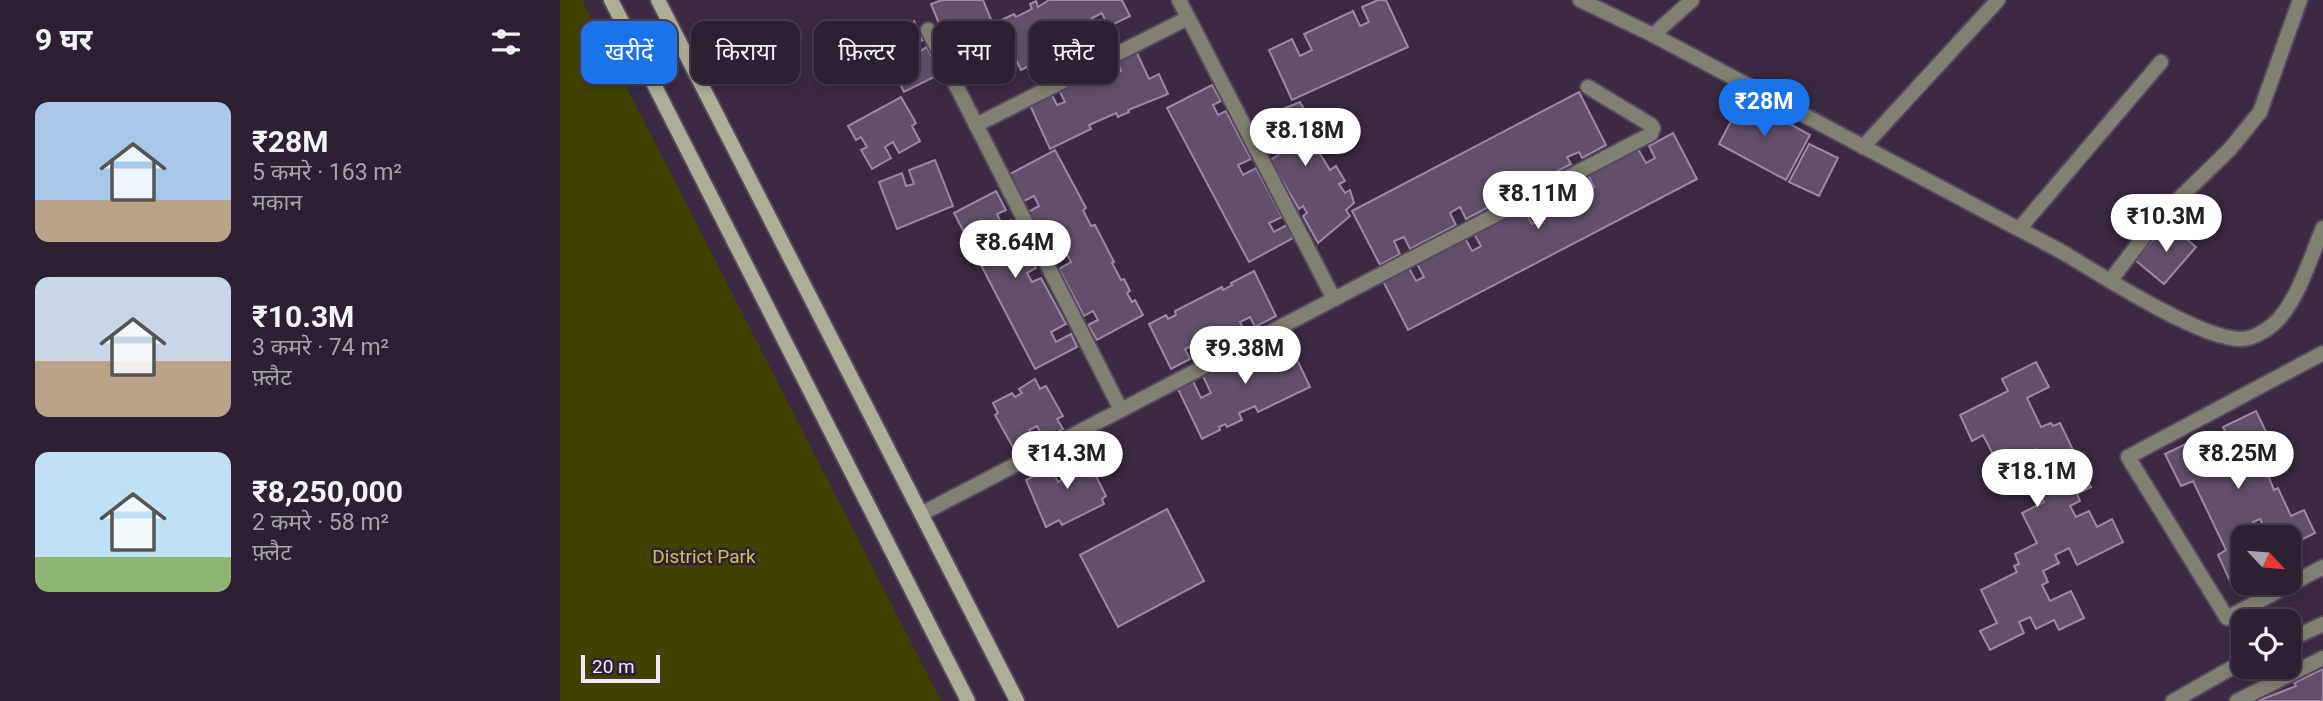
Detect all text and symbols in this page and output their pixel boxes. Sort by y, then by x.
chip: खरीदें [581,21,677,84]
chip: किराया [691,21,800,84]
chip: फ़िल्टर [814,21,919,84]
chip: नया [933,21,1015,84]
chip: फ़्लैट [1029,21,1118,84]
text: 9 घर [35,22,92,57]
icon: filters [487,23,525,61]
pin: ₹28M [1723,80,1805,139]
text: ₹28M [1735,88,1793,115]
pin: ₹8.18M [1248,108,1362,168]
text: ₹8.18M [1266,117,1344,144]
text: ₹28M [252,124,328,159]
icon: home [91,130,175,214]
text: 5 कमरे · 163 m² [252,159,402,186]
pin: ₹8.11M [1481,172,1595,231]
text: ₹8.11M [1499,180,1577,207]
text: मकान [252,189,302,216]
pin: ₹10.3M [2109,194,2223,254]
text: ₹10.3M [2127,203,2205,230]
pin: ₹8.64M [958,220,1072,280]
text: ₹8.64M [976,229,1054,256]
text: ₹10.3M [252,299,354,334]
icon: home [91,305,175,389]
pin: ₹9.38M [1188,326,1302,386]
text: 3 कमरे · 74 m² [252,334,389,361]
text: ₹9.38M [1206,335,1284,362]
text: फ़्लैट [252,364,292,391]
pin: ₹14.3M [1010,432,1124,491]
pin: ₹8.25M [2181,432,2295,491]
text: ₹14.3M [1028,440,1106,467]
text: ₹8.25M [2199,440,2277,467]
pin: ₹18.1M [1980,449,2094,509]
text: ₹18.1M [1998,458,2076,485]
text: ₹8,250,000 [252,474,403,509]
icon: home [91,480,175,564]
text: 2 कमरे · 58 m² [252,509,389,536]
north arrow [2231,525,2301,595]
map controls [2231,525,2301,679]
text: फ़्लैट [252,539,292,566]
park label: District Park [652,545,756,568]
button: locate [2231,609,2301,679]
scale bar [581,652,660,684]
text: 20 m [592,655,635,678]

